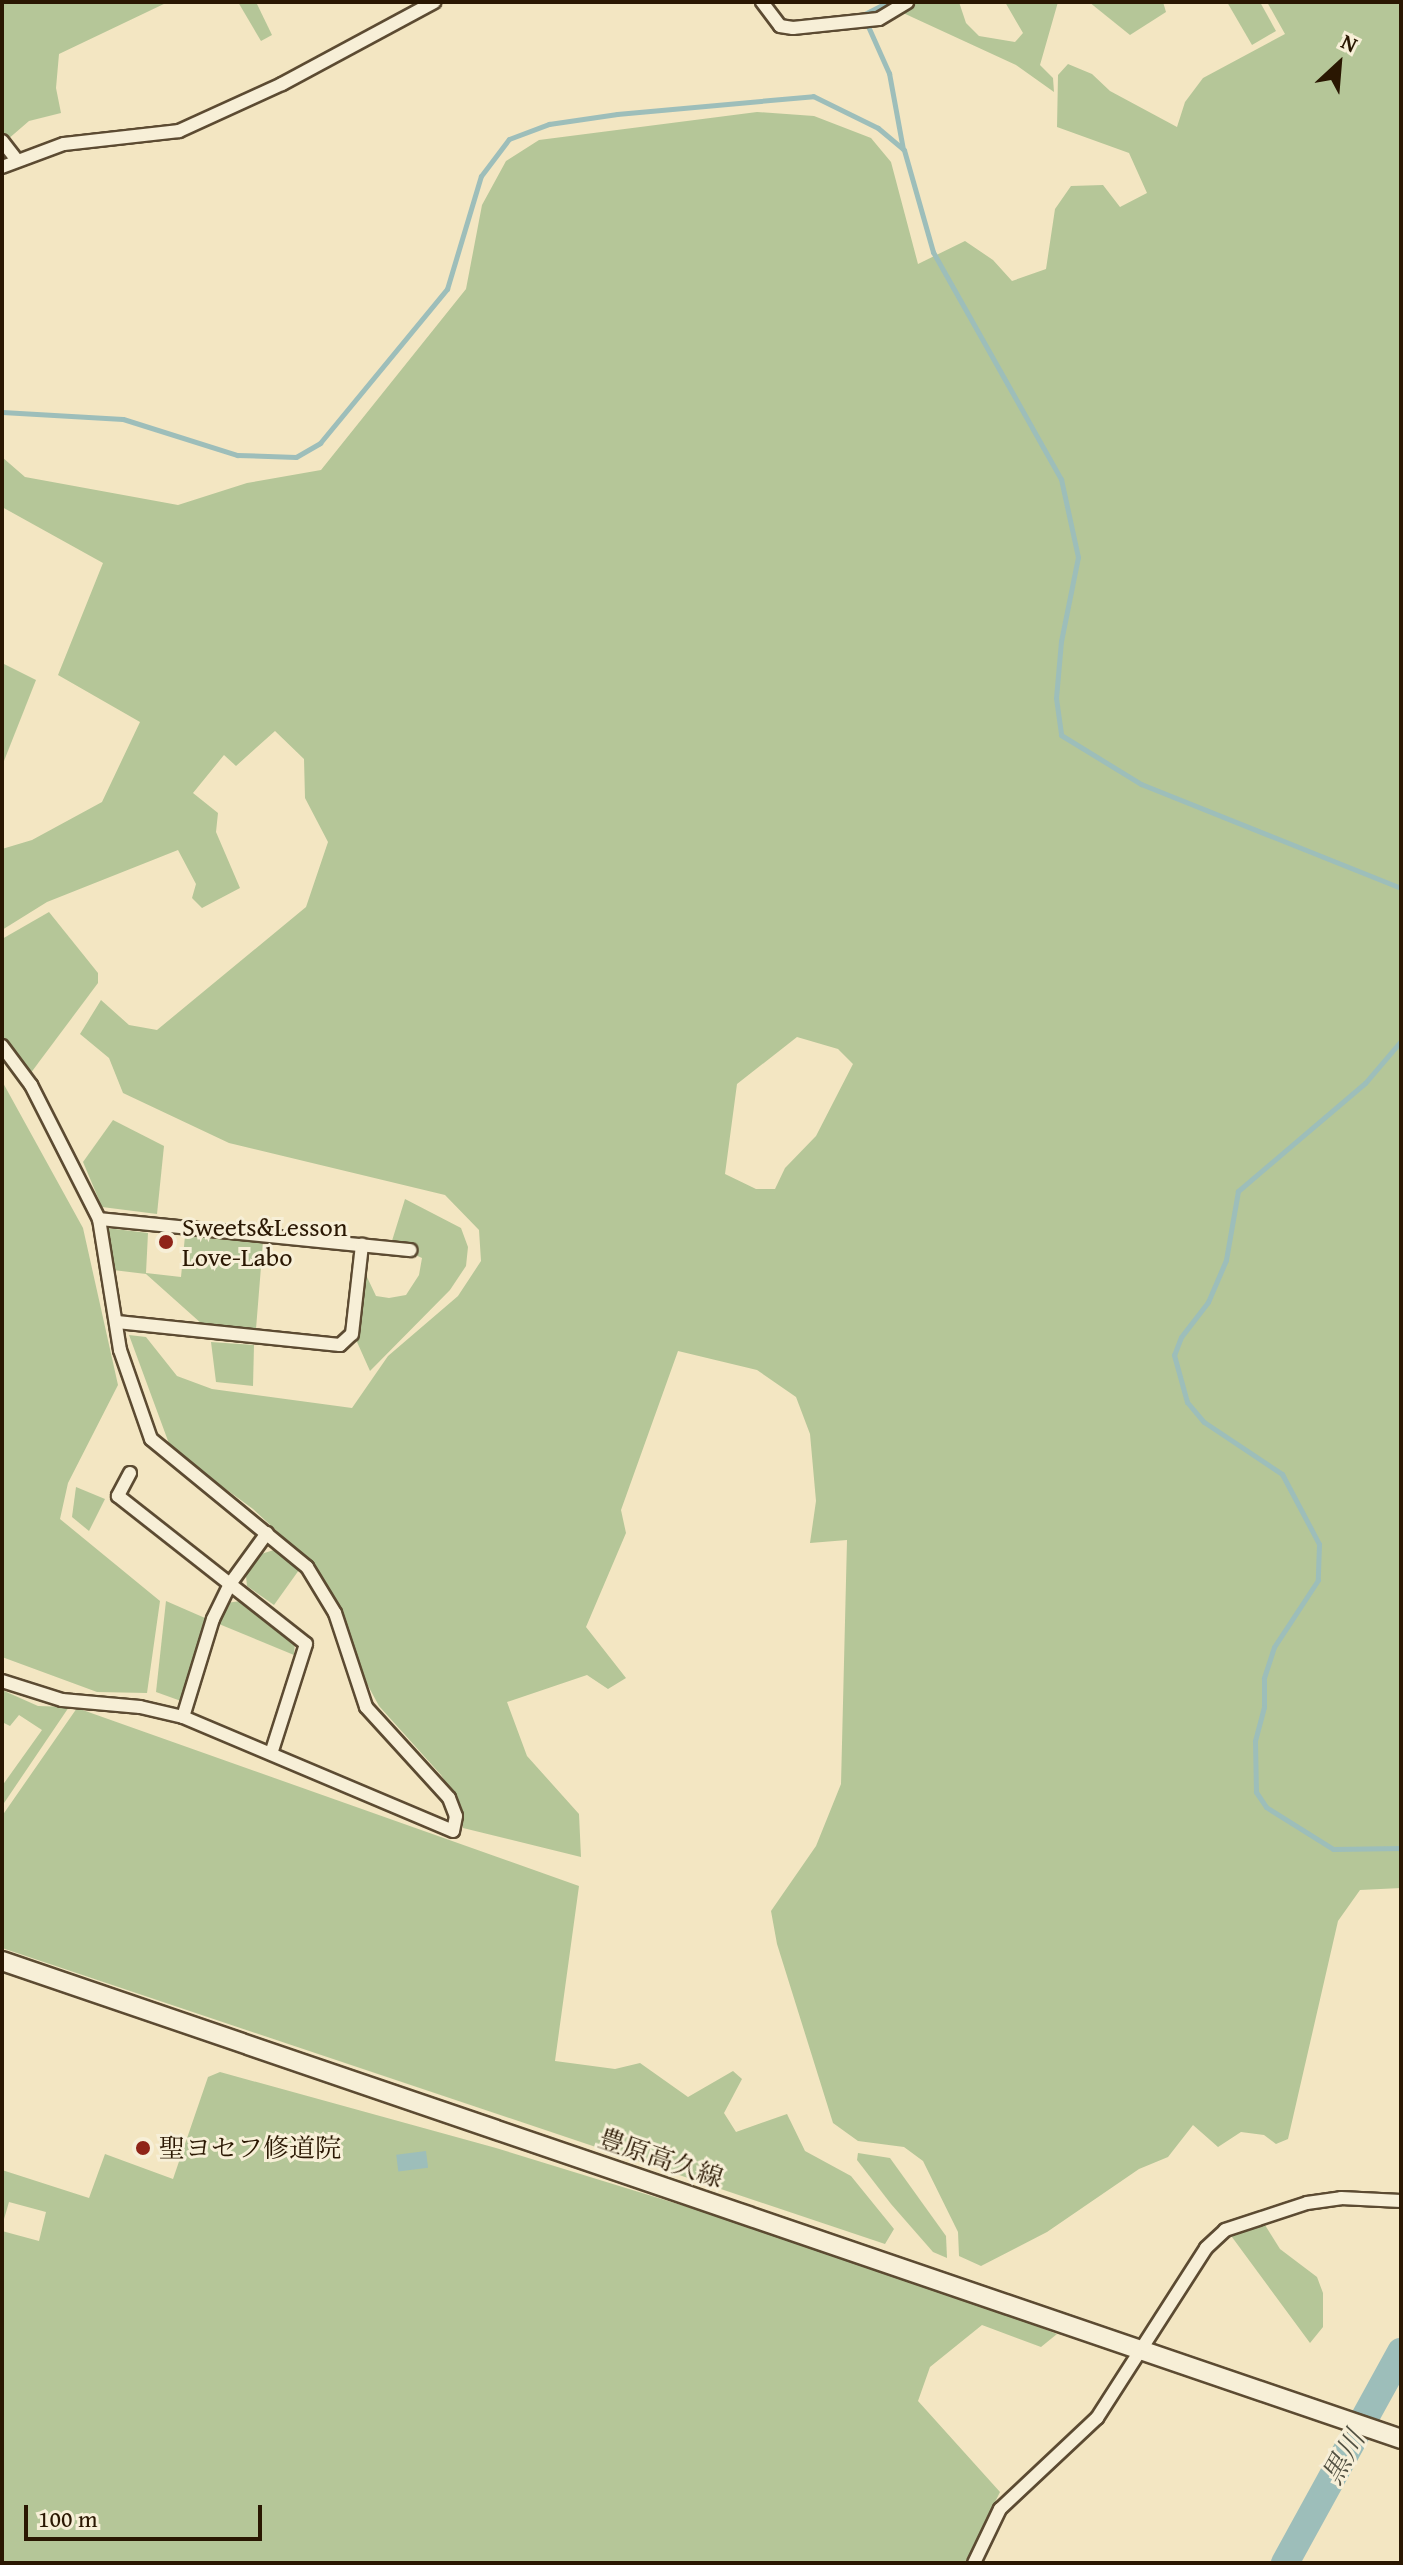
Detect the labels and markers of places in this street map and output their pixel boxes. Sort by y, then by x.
place label: Sweets&Lesson Love-Labo [182,1211,347,1272]
marker: Sweets&Lesson Love-Labo [157,1233,175,1251]
place label: 聖ヨセフ修道院 [159,2132,341,2164]
marker: 聖ヨセフ修道院 [134,2139,152,2157]

